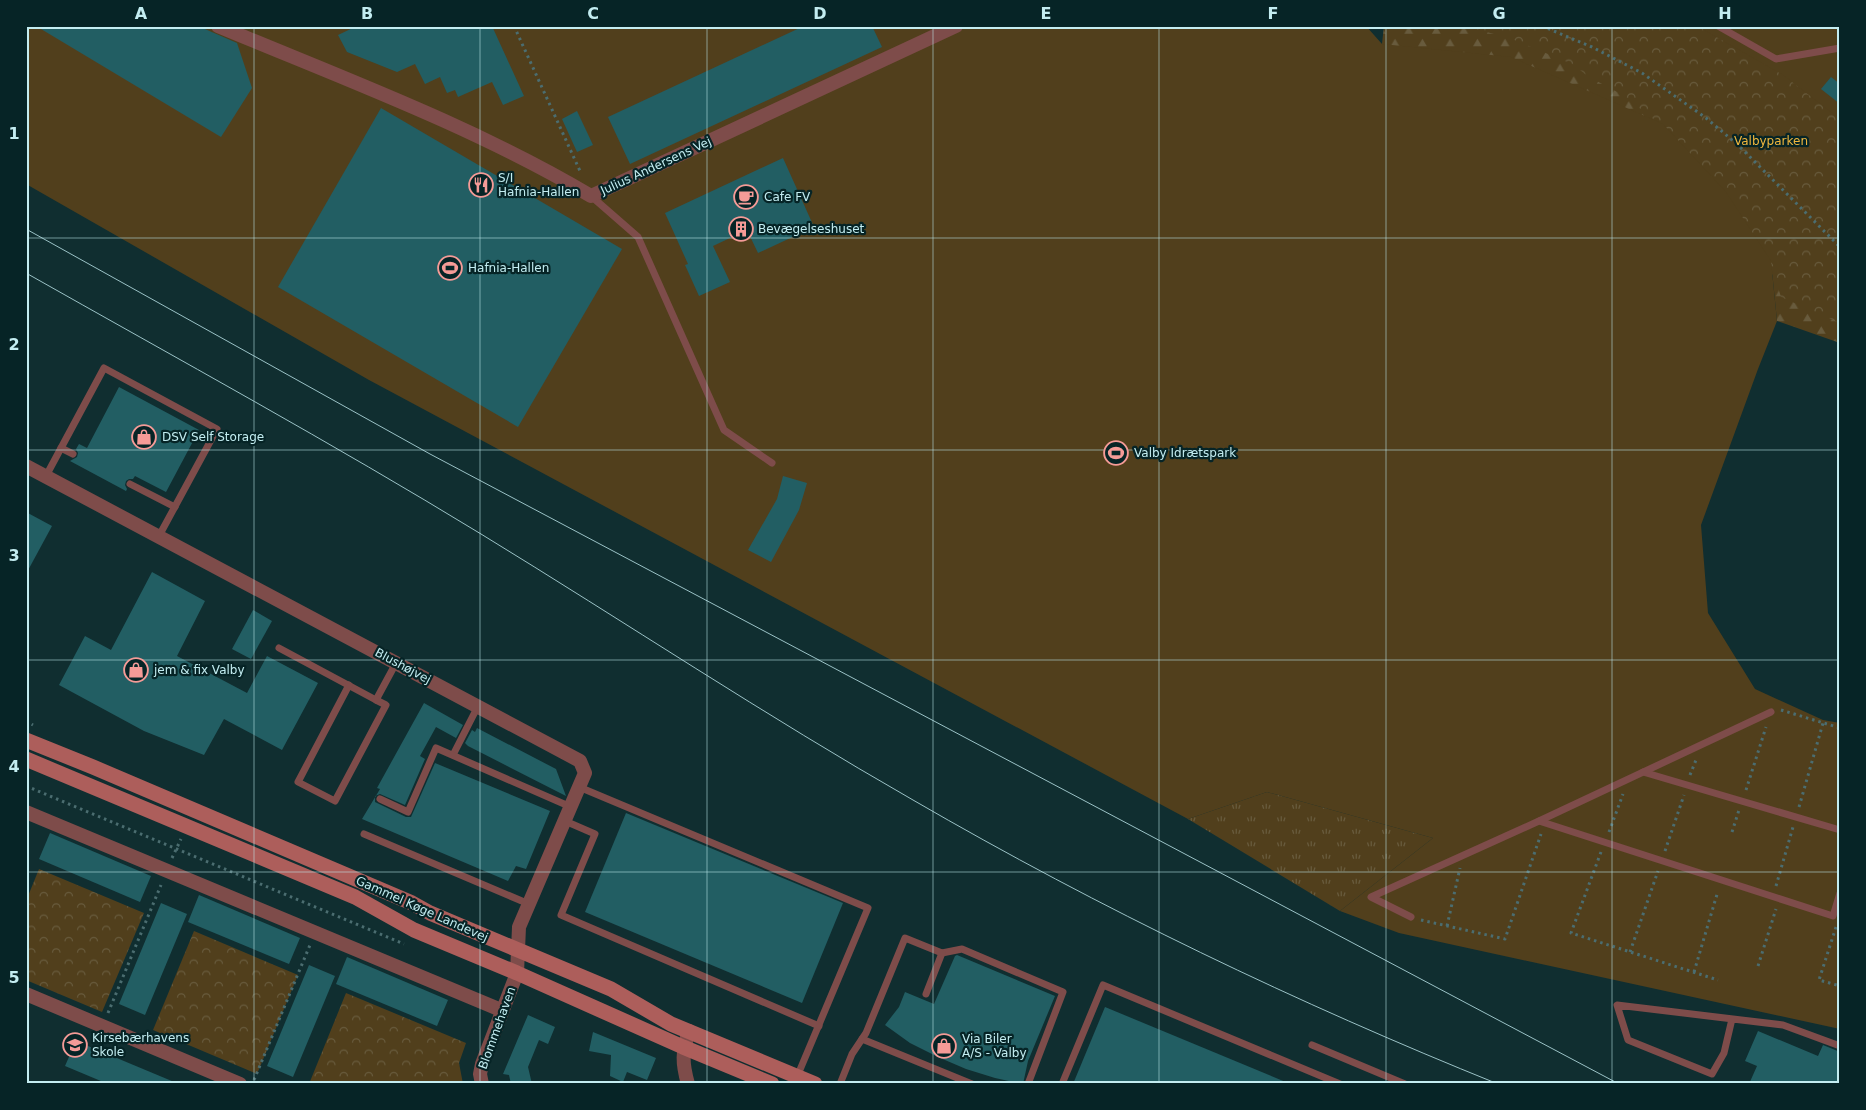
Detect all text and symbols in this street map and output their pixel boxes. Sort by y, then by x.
text: A [135,4,148,23]
text: B [361,4,373,23]
text: C [587,4,599,23]
text: D [813,4,827,23]
text: E [1041,4,1051,23]
text: F [1268,4,1278,23]
text: G [1492,4,1506,23]
text: H [1718,4,1732,23]
text: 1 [8,124,20,143]
street label: Julius Andersens Vej [598,134,714,198]
park label: Valbyparken [1734,134,1808,148]
place label: S/I Hafnia-Hallen [498,171,579,199]
restaurant icon: S/I Hafnia-Hallen [468,172,494,198]
cafe icon: Cafe FV [733,184,759,210]
place label: Cafe FV [764,190,811,204]
building icon: Bevægelseshuset [728,216,754,242]
place label: Bevægelseshuset [758,222,865,236]
sports icon: Hafnia-Hallen [437,255,463,281]
place label: Hafnia-Hallen [468,261,549,275]
text: 2 [8,335,20,354]
shop icon: DSV Self Storage [131,424,157,450]
place label: DSV Self Storage [162,430,264,444]
sports icon: Valby Idrætspark [1103,440,1129,466]
place label: Valby Idrætspark [1134,446,1236,460]
text: 3 [8,546,20,565]
street label: Blushøjvej [373,645,433,687]
shop icon: jem & fix Valby [123,657,149,683]
place label: jem & fix Valby [153,663,245,677]
text: 4 [8,757,20,776]
street label: Gammel Køge Landevej [354,874,490,944]
text: 5 [8,968,20,987]
street label: Blommehaven [476,985,518,1071]
place label: Kirsebærhavens Skole [92,1031,189,1059]
school or university icon: Kirsebærhavens Skole [62,1032,88,1058]
place label: Via Biler A/S - Valby [962,1032,1027,1060]
shop icon: Via Biler A/S - Valby [931,1033,957,1059]

